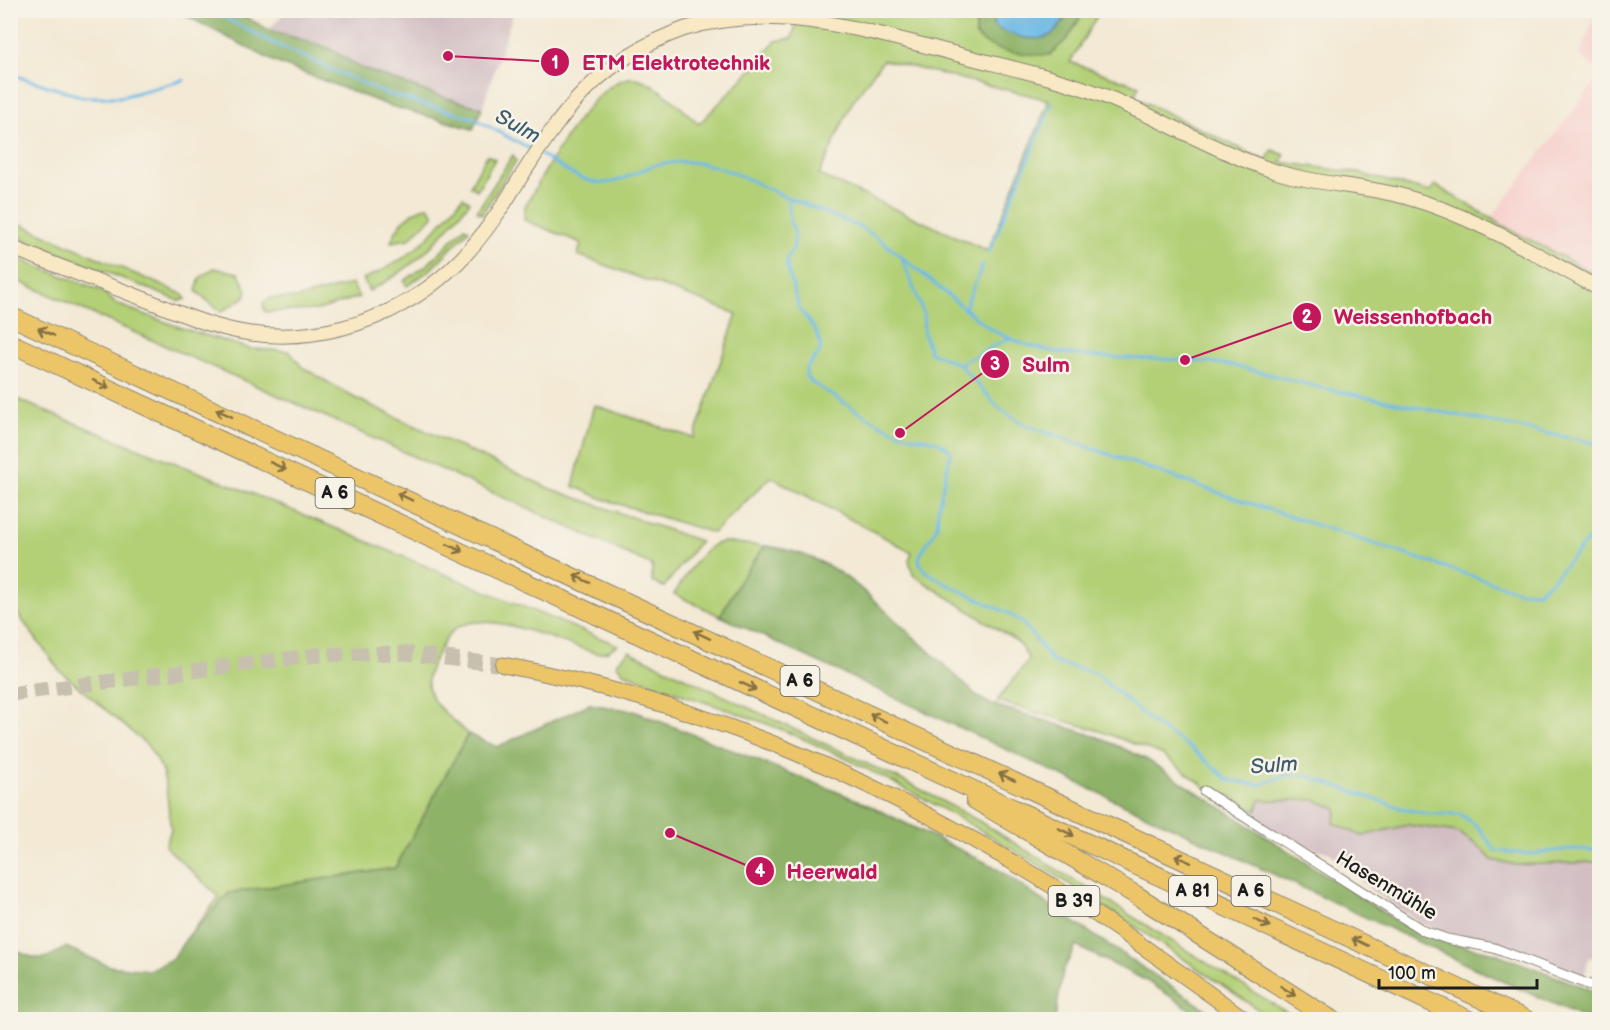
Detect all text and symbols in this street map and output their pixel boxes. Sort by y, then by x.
callout: ETM Elektrotechnik [540,43,783,82]
text: ETM Elektrotechnik [582,51,770,76]
text: 1 [551,53,559,74]
water label: Sulm [491,104,545,149]
callout: Weissenhofbach [1292,297,1504,336]
text: Weissenhofbach [1334,305,1492,330]
text: 2 [1302,307,1313,328]
one-way arrow [38,325,56,337]
callout: Sulm [980,345,1081,384]
text: Sulm [1022,353,1070,378]
text: 3 [990,354,1000,375]
one-way arrow [92,379,110,390]
one-way arrow [215,406,233,418]
one-way arrow [269,461,287,473]
road number: A 6 [316,478,354,508]
one-way arrow [397,490,415,502]
one-way arrow [445,543,463,555]
one-way arrow [574,573,592,585]
one-way arrow [693,629,711,641]
road number: A 6 [780,666,820,696]
one-way arrow [738,680,756,692]
one-way arrow [870,711,888,723]
water label: Sulm [1249,751,1299,780]
one-way arrow [998,770,1016,782]
one-way arrow [1057,827,1075,838]
street label: Hasenmühle [1331,846,1442,926]
callout: Heerwald [745,852,890,891]
one-way arrow [1175,853,1193,865]
text: Heerwald [786,860,878,885]
text: 4 [755,861,766,882]
road number: A 81 [1169,876,1217,906]
road number: A 6 [1232,876,1270,906]
road number: B 39 [1048,886,1100,916]
one-way arrow [1252,917,1270,929]
one-way arrow [1352,935,1370,947]
scale bar [1379,952,1536,990]
text: 100 m [1388,963,1436,984]
one-way arrow [1279,984,1296,997]

